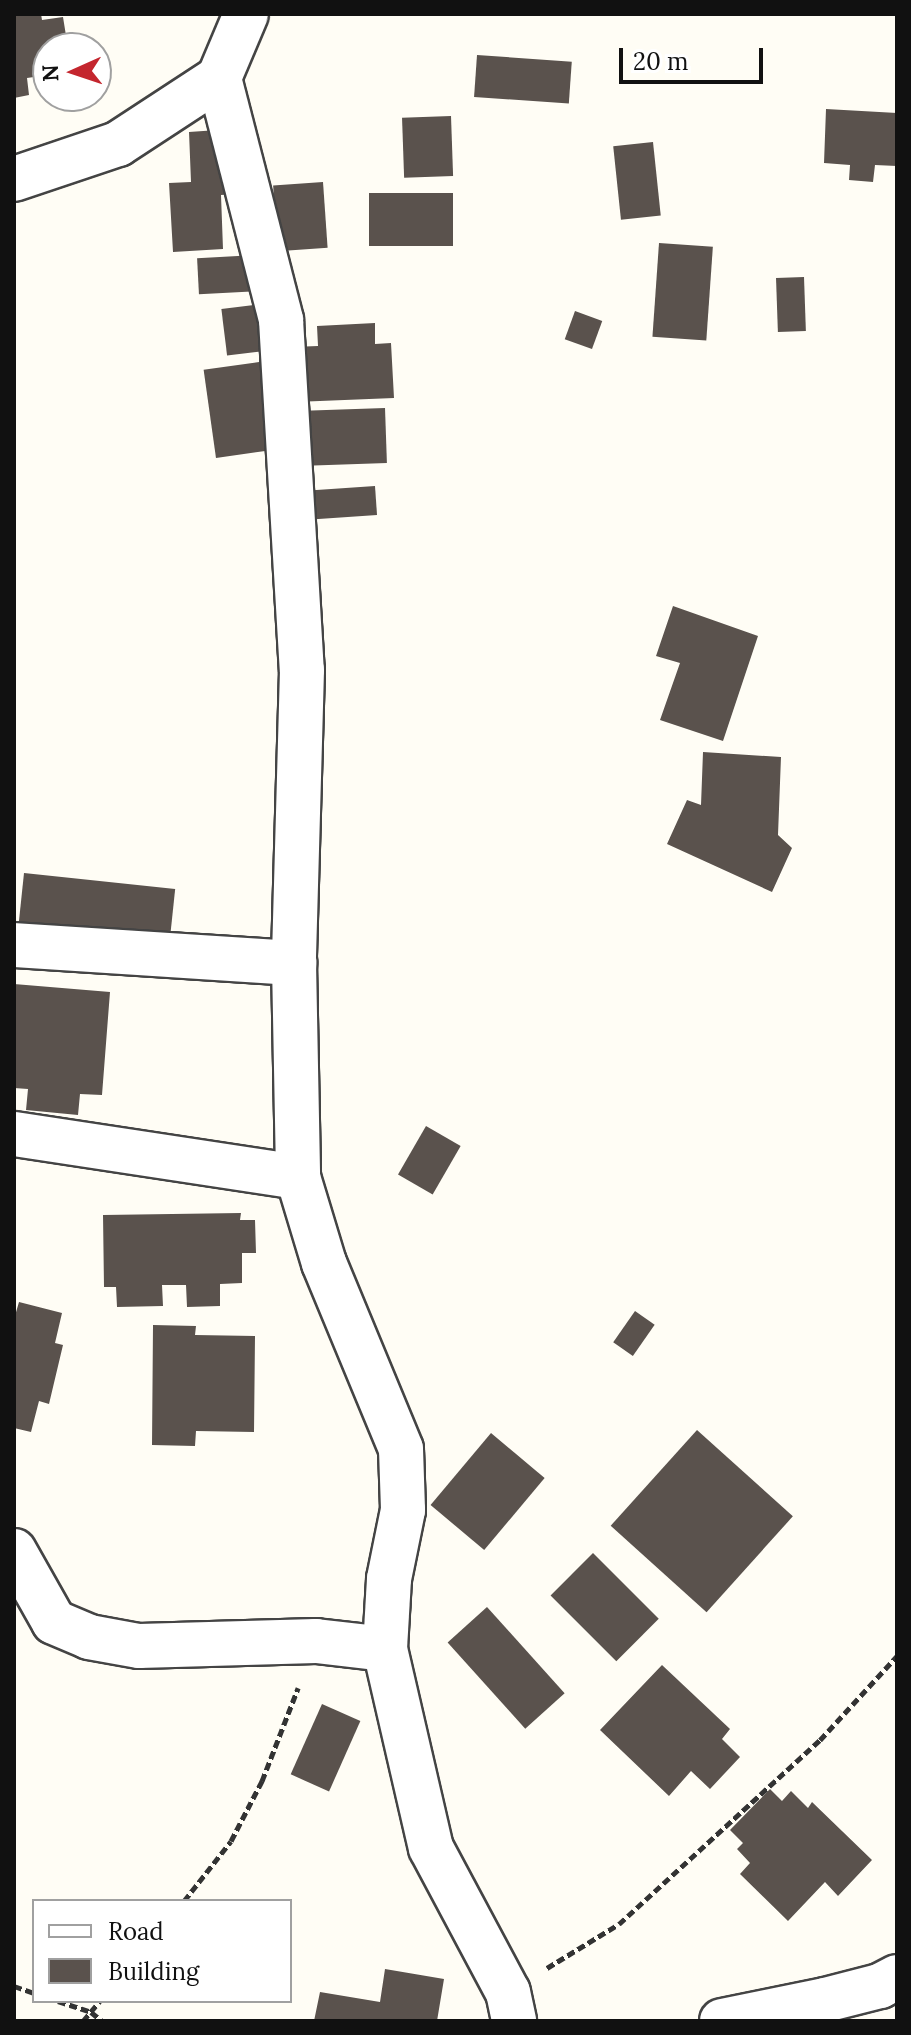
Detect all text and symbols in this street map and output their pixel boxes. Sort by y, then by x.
north arrow [32,32,112,112]
scale bar [623,32,767,82]
text: 20 m [633,46,689,77]
text: N [36,64,64,82]
legend [32,1899,292,2003]
text: Road [108,1916,164,1947]
text: Building [108,1956,199,1987]

